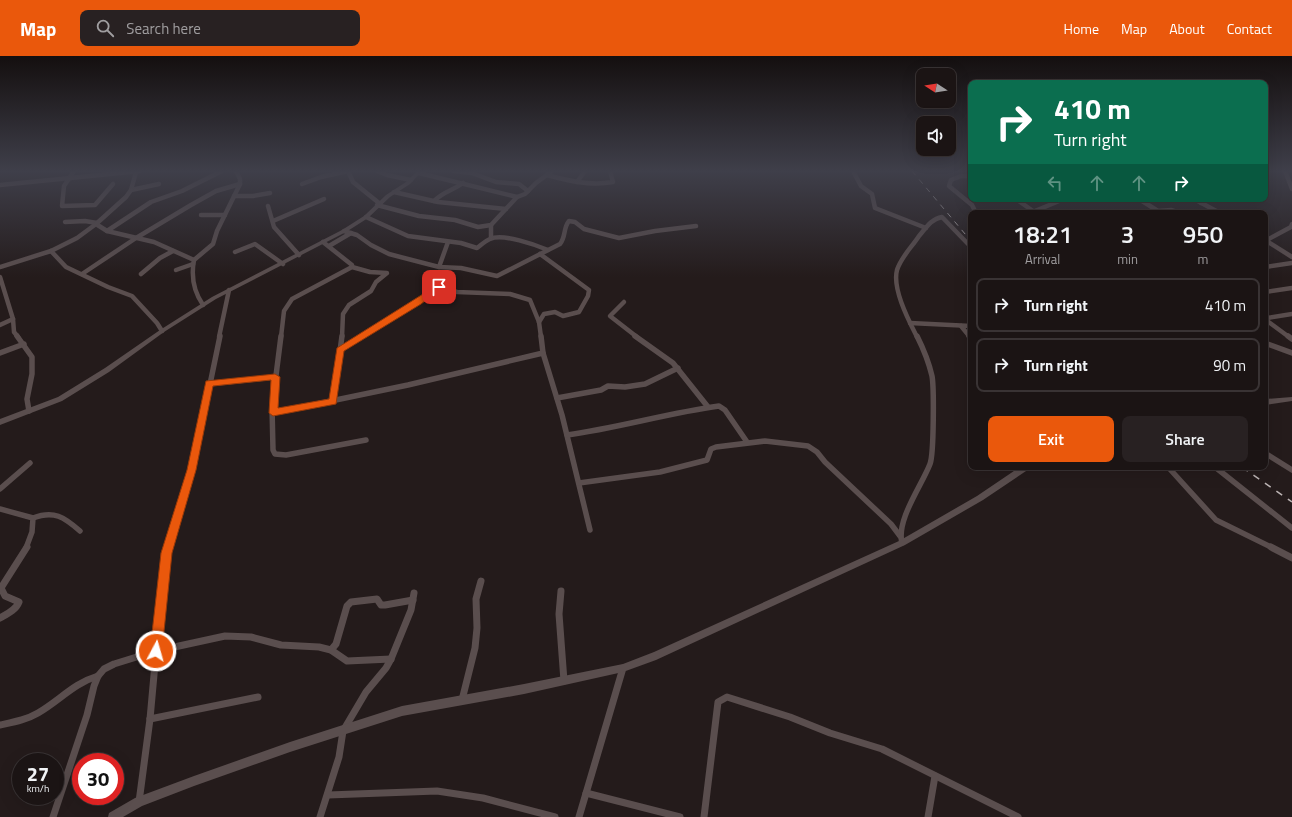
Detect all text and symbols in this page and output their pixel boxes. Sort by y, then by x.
search box [80,10,360,46]
text: Map [20,14,56,43]
icon: search [94,17,116,39]
text: Search here [126,17,201,40]
text: Home [1064,18,1099,39]
text: Map [1121,18,1147,39]
text: About [1169,18,1205,39]
text: Contact [1227,18,1272,39]
north arrow [916,68,956,108]
map controls [916,68,956,156]
text: 410 m [1054,87,1131,130]
icon: right [988,96,1040,148]
button: sound [916,116,956,156]
text: Turn right [1054,126,1127,153]
icon: left [1044,172,1066,194]
icon: ahead [1086,172,1108,194]
icon: ahead [1128,172,1150,194]
icon: right [1170,172,1192,194]
text: 18:21 [1013,216,1072,252]
text: 3 [1121,216,1134,252]
text: 950 [1183,216,1223,252]
text: Arrival [1025,249,1060,269]
text: min [1117,249,1138,269]
text: m [1198,249,1208,269]
pin [422,270,456,304]
icon: arrive [428,276,450,298]
icon: right [990,294,1012,316]
text: Turn right [1024,294,1088,317]
text: 410 m [1205,294,1246,317]
icon: right [990,354,1012,376]
text: Turn right [1024,354,1088,377]
text: 90 m [1213,354,1246,377]
button: Exit [988,416,1114,462]
button: Share [1122,416,1248,462]
position arrow [135,630,177,672]
speed limit sign: 30 [72,753,124,805]
text: 27 [27,758,49,789]
text: km/h [27,781,49,796]

